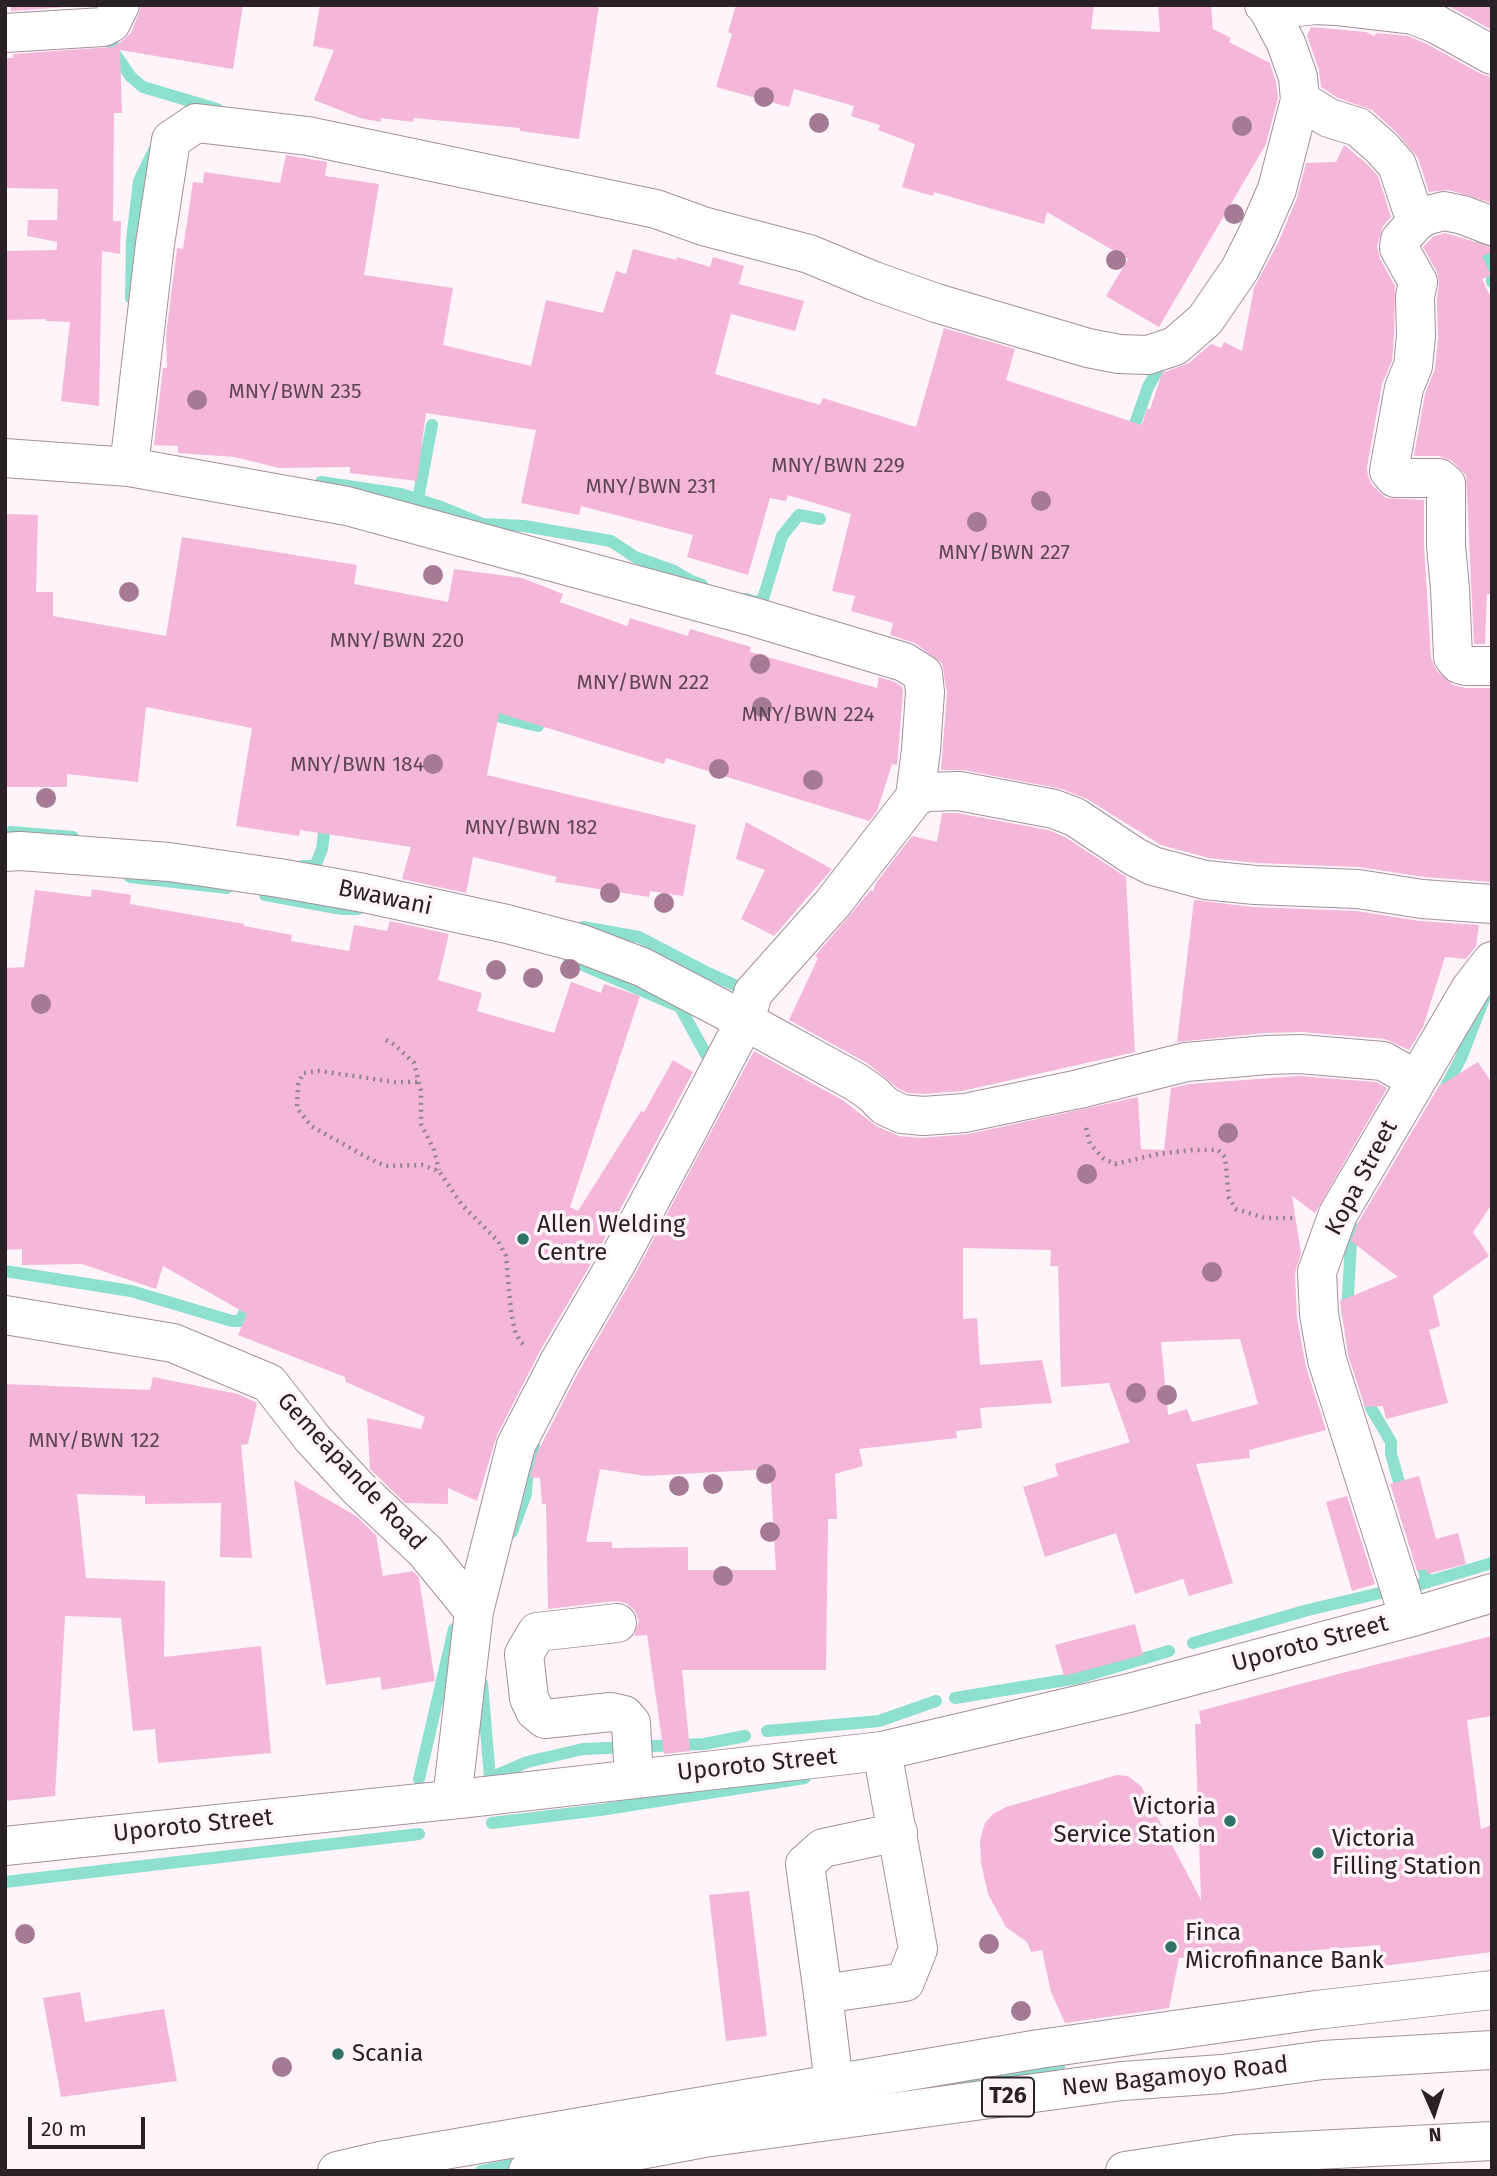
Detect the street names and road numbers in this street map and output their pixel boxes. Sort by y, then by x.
street label: Bwawani [335,874,435,922]
street label: Kopa Street [1320,1115,1404,1241]
street label: Gemeapande Road [271,1387,431,1557]
street label: Uporoto Street [1229,1609,1391,1679]
street label: Uporoto Street [676,1742,838,1788]
street label: Uporoto Street [112,1803,274,1849]
street label: New Bagamoyo Road [1060,2051,1290,2103]
road number: T26 [982,2078,1034,2116]

